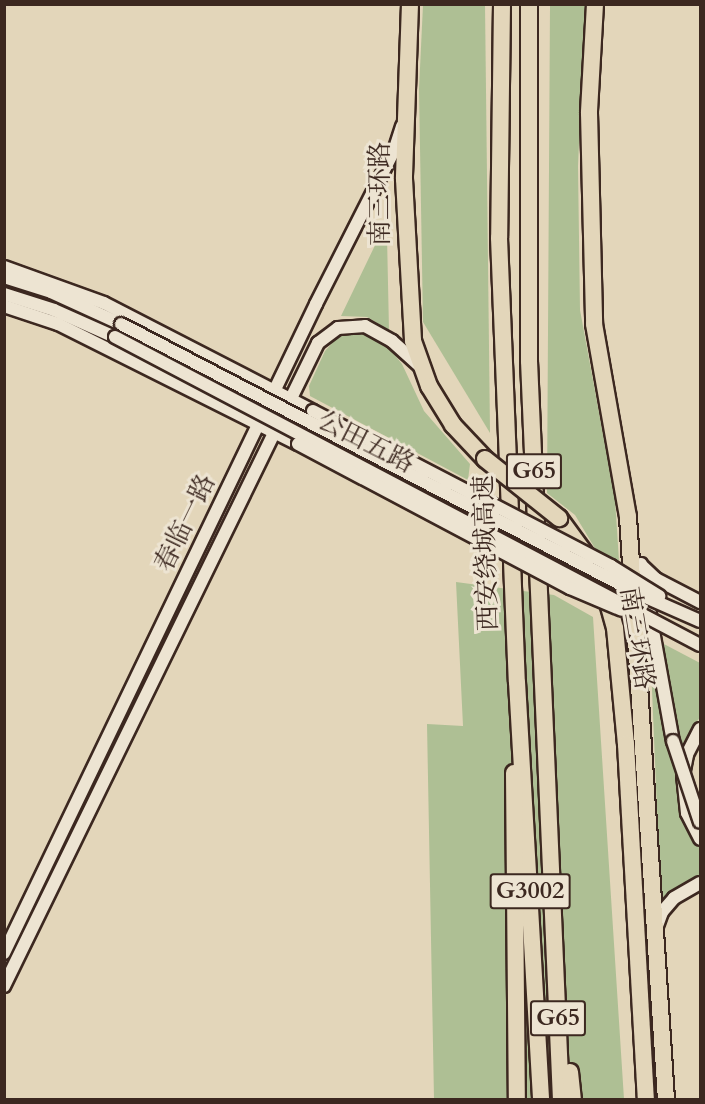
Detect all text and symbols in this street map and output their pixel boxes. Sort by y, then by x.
street label: 南三环路 [364,142,396,246]
street label: 公田五路 [313,404,419,480]
road number: G65 [506,450,562,492]
street label: 春临一路 [148,469,222,577]
street label: 西安绕城高速 [468,475,504,631]
street label: 南三环路 [613,584,661,692]
road number: G3002 [490,870,570,912]
road number: G65 [530,997,586,1039]

